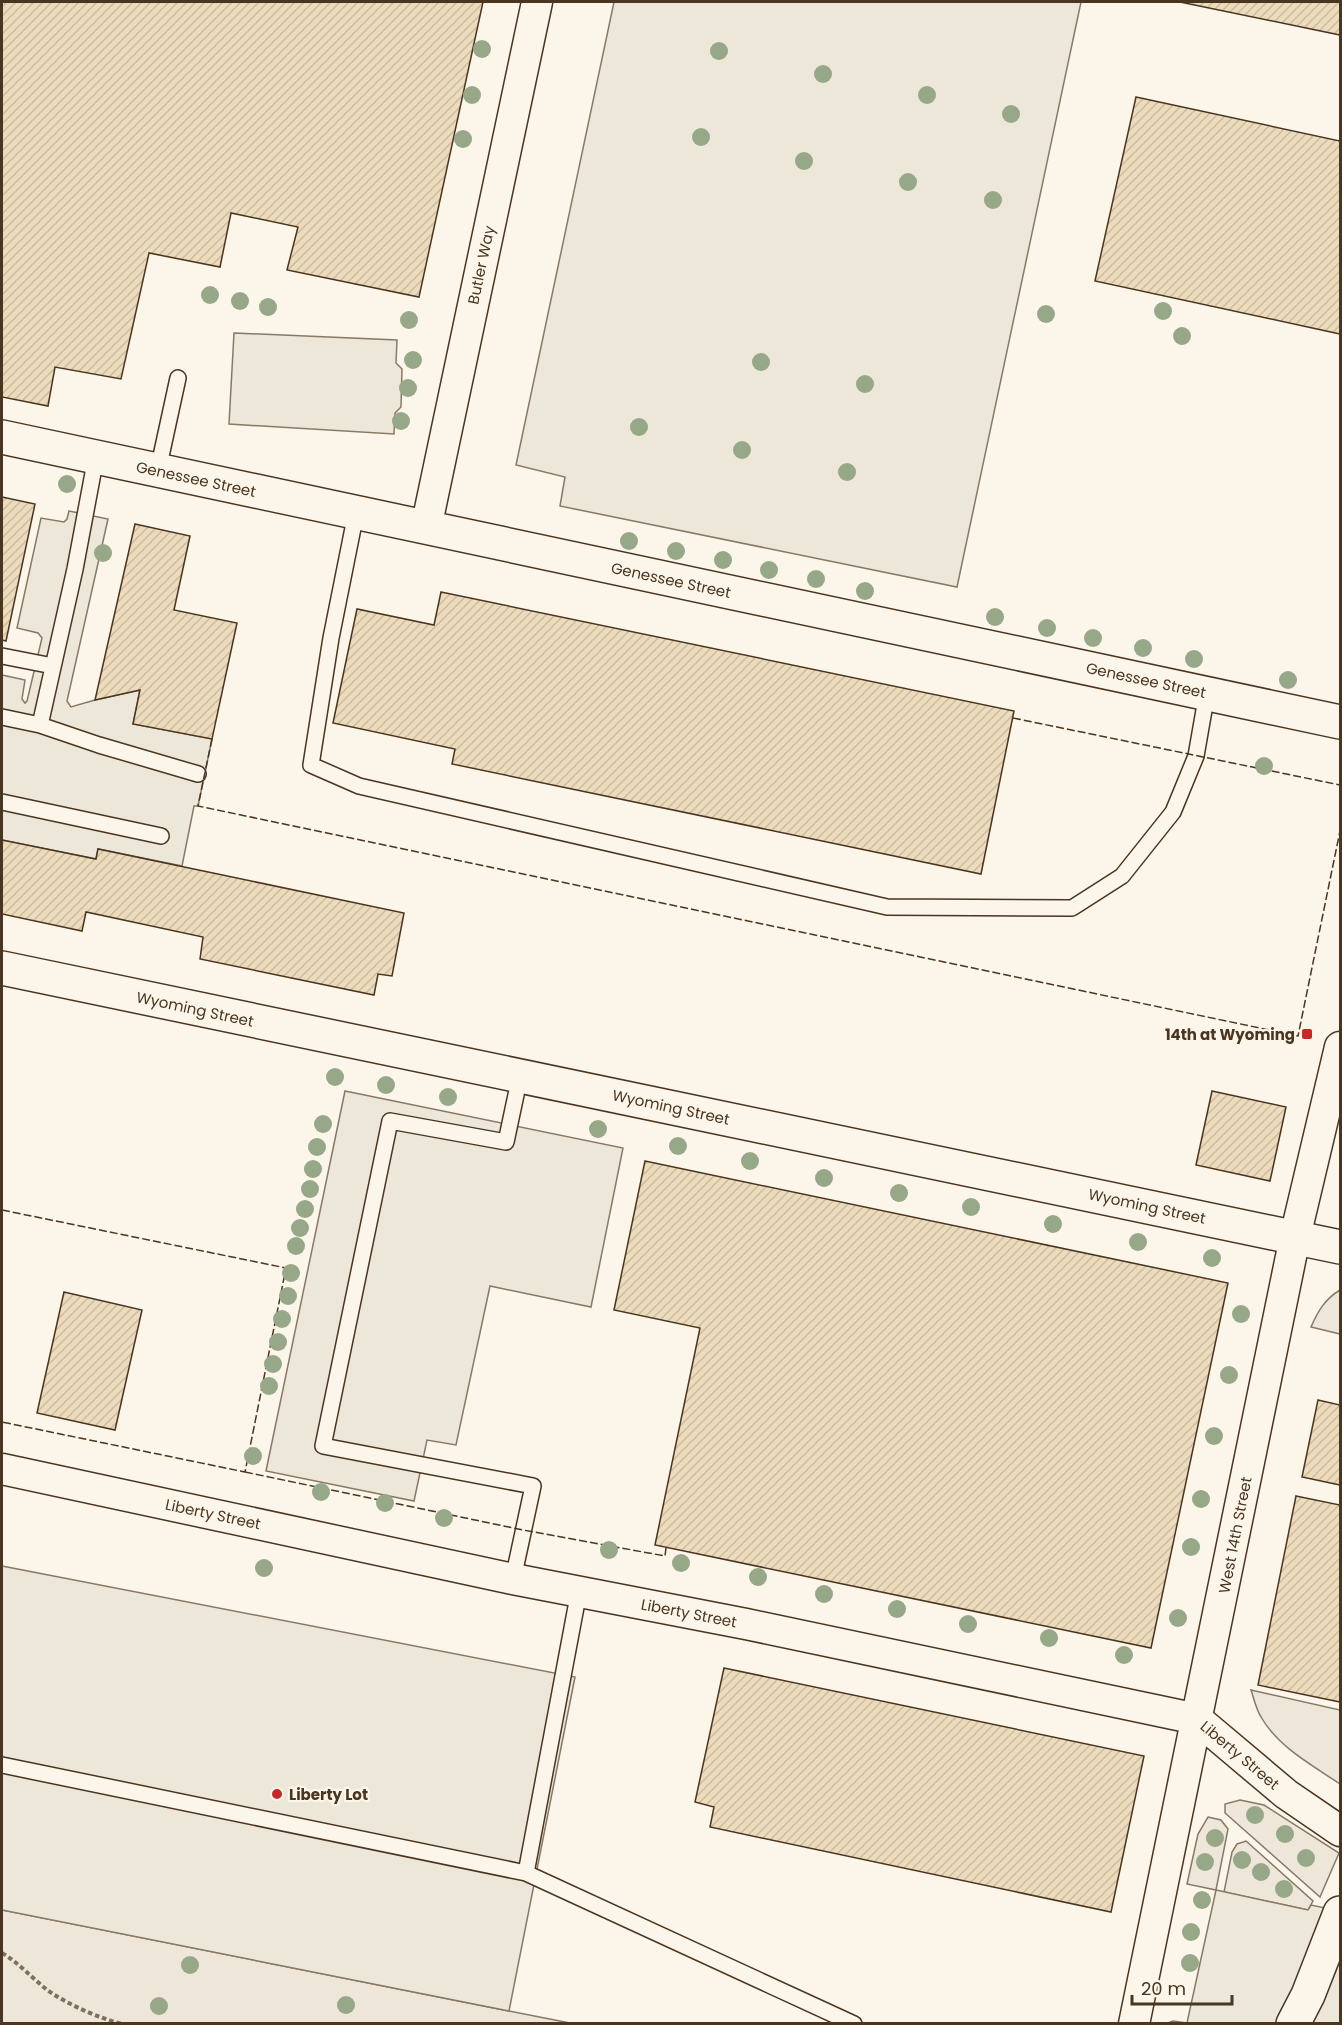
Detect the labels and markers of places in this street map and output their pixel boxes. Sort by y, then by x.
place label: 14th at Wyoming [1165,1024,1295,1045]
marker: 14th at Wyoming [1300,1027,1314,1041]
place label: Liberty Lot [289,1784,368,1805]
marker: Liberty Lot [270,1787,284,1801]

